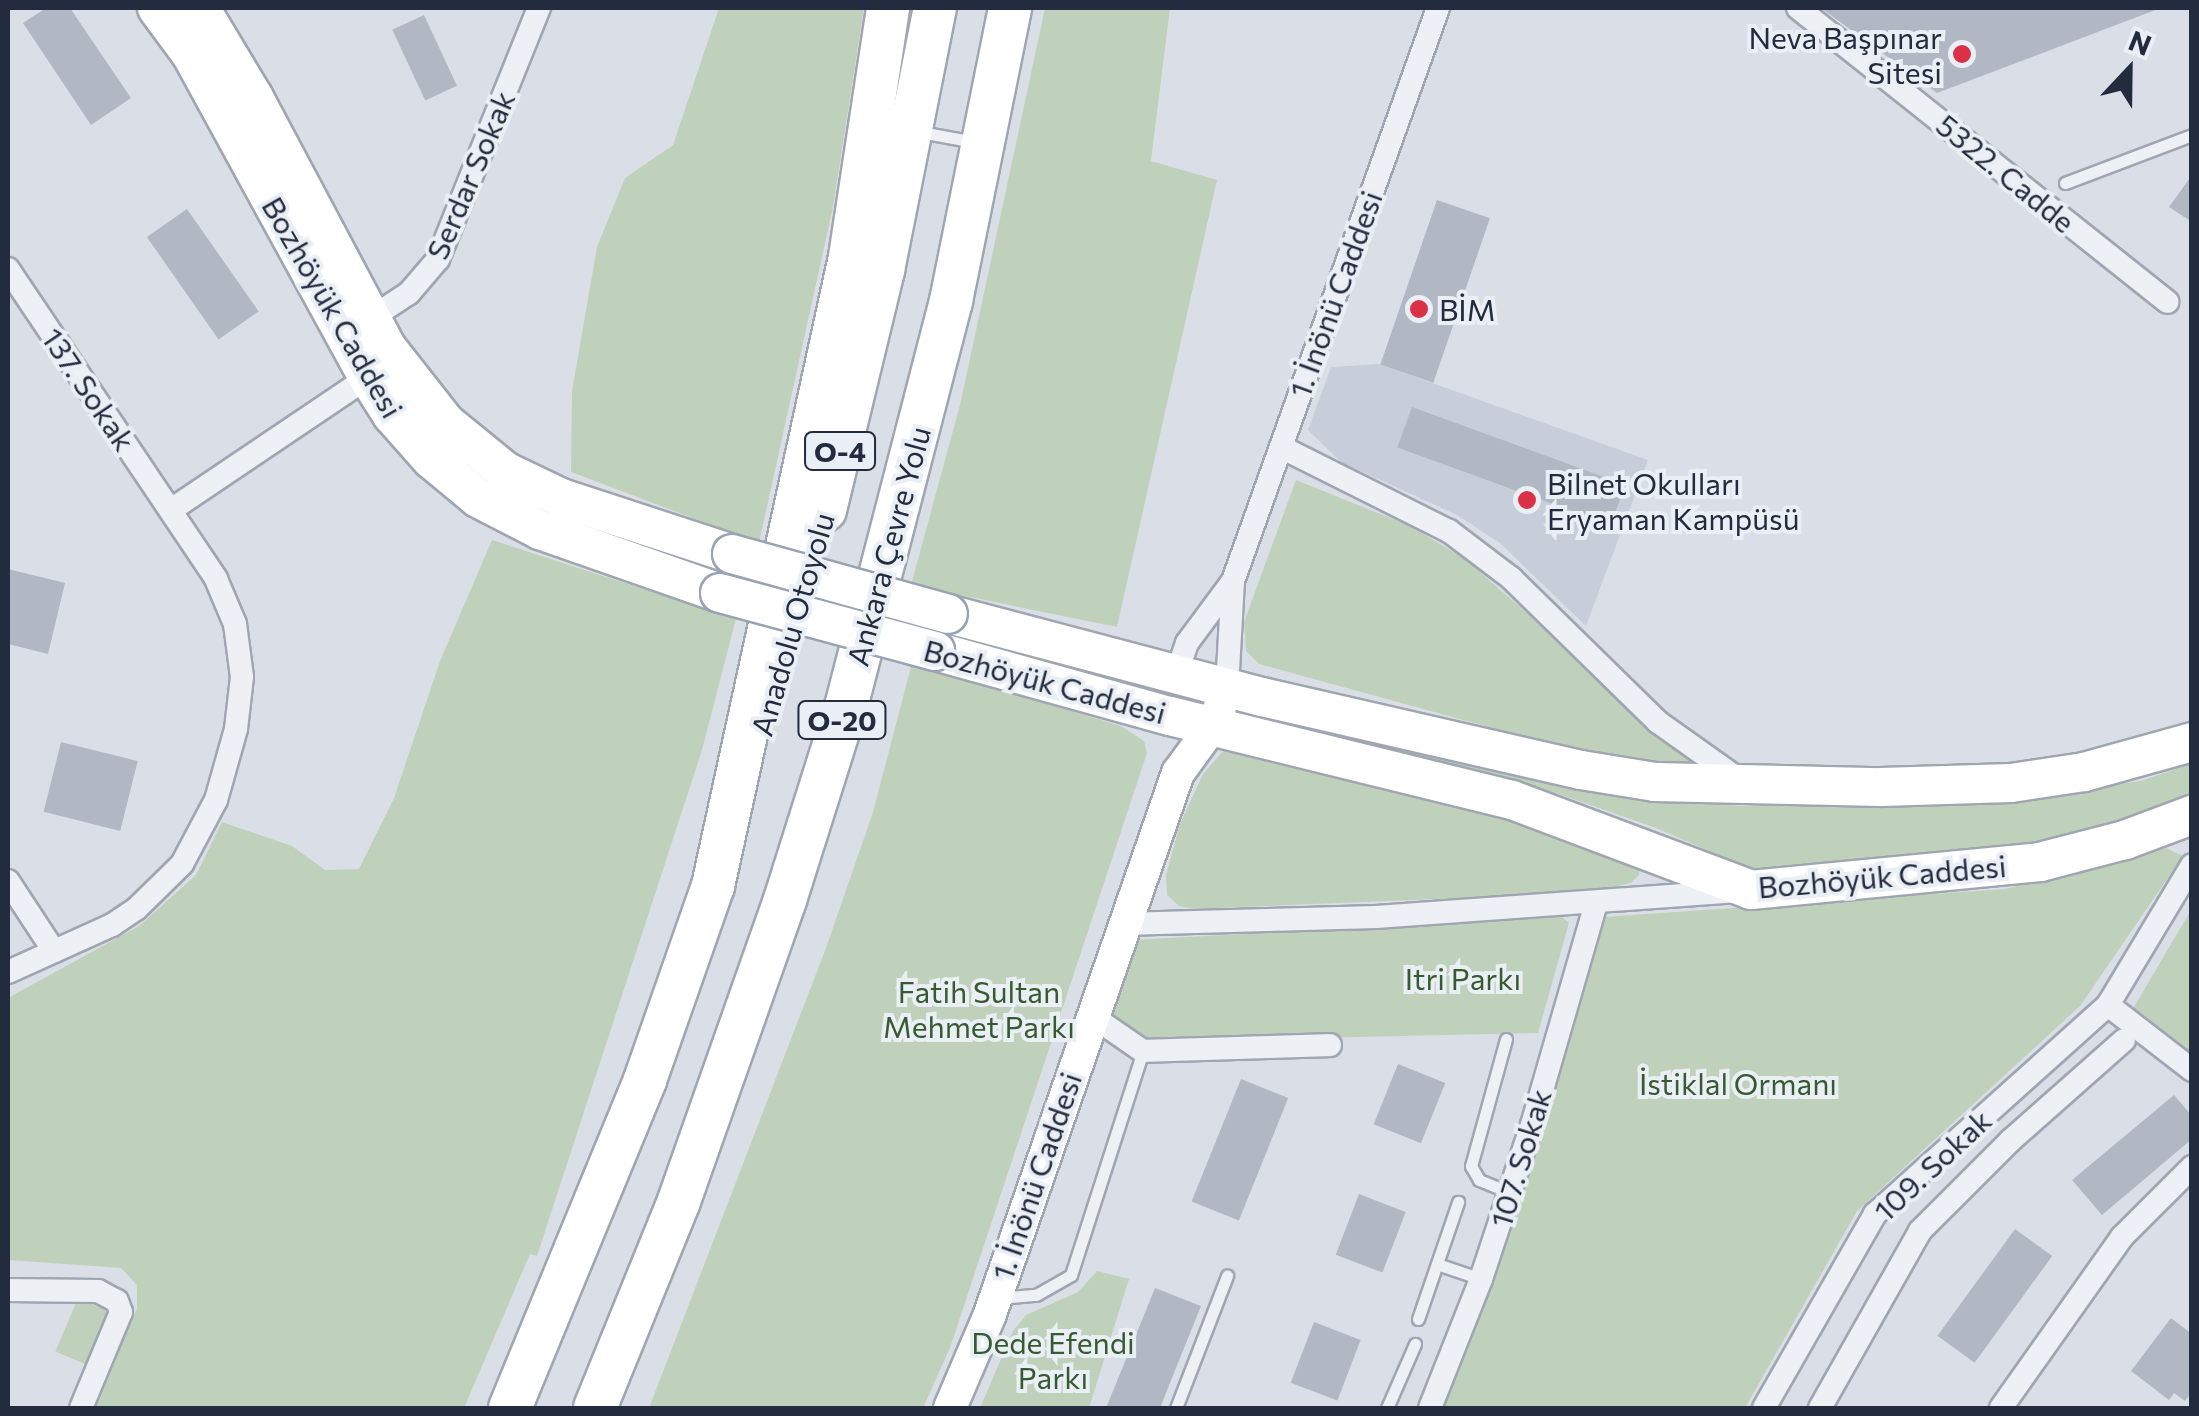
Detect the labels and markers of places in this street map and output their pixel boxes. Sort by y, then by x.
place label: Neva Başpınar Sitesi [1748,19,1942,90]
marker: Neva Başpınar Sitesi [1951,43,1973,65]
place label: BİM [1439,291,1495,327]
marker: BİM [1408,298,1430,320]
place label: Bilnet Okulları Eryaman Kampüsü [1547,465,1799,536]
marker: Bilnet Okulları Eryaman Kampüsü [1516,489,1538,511]

